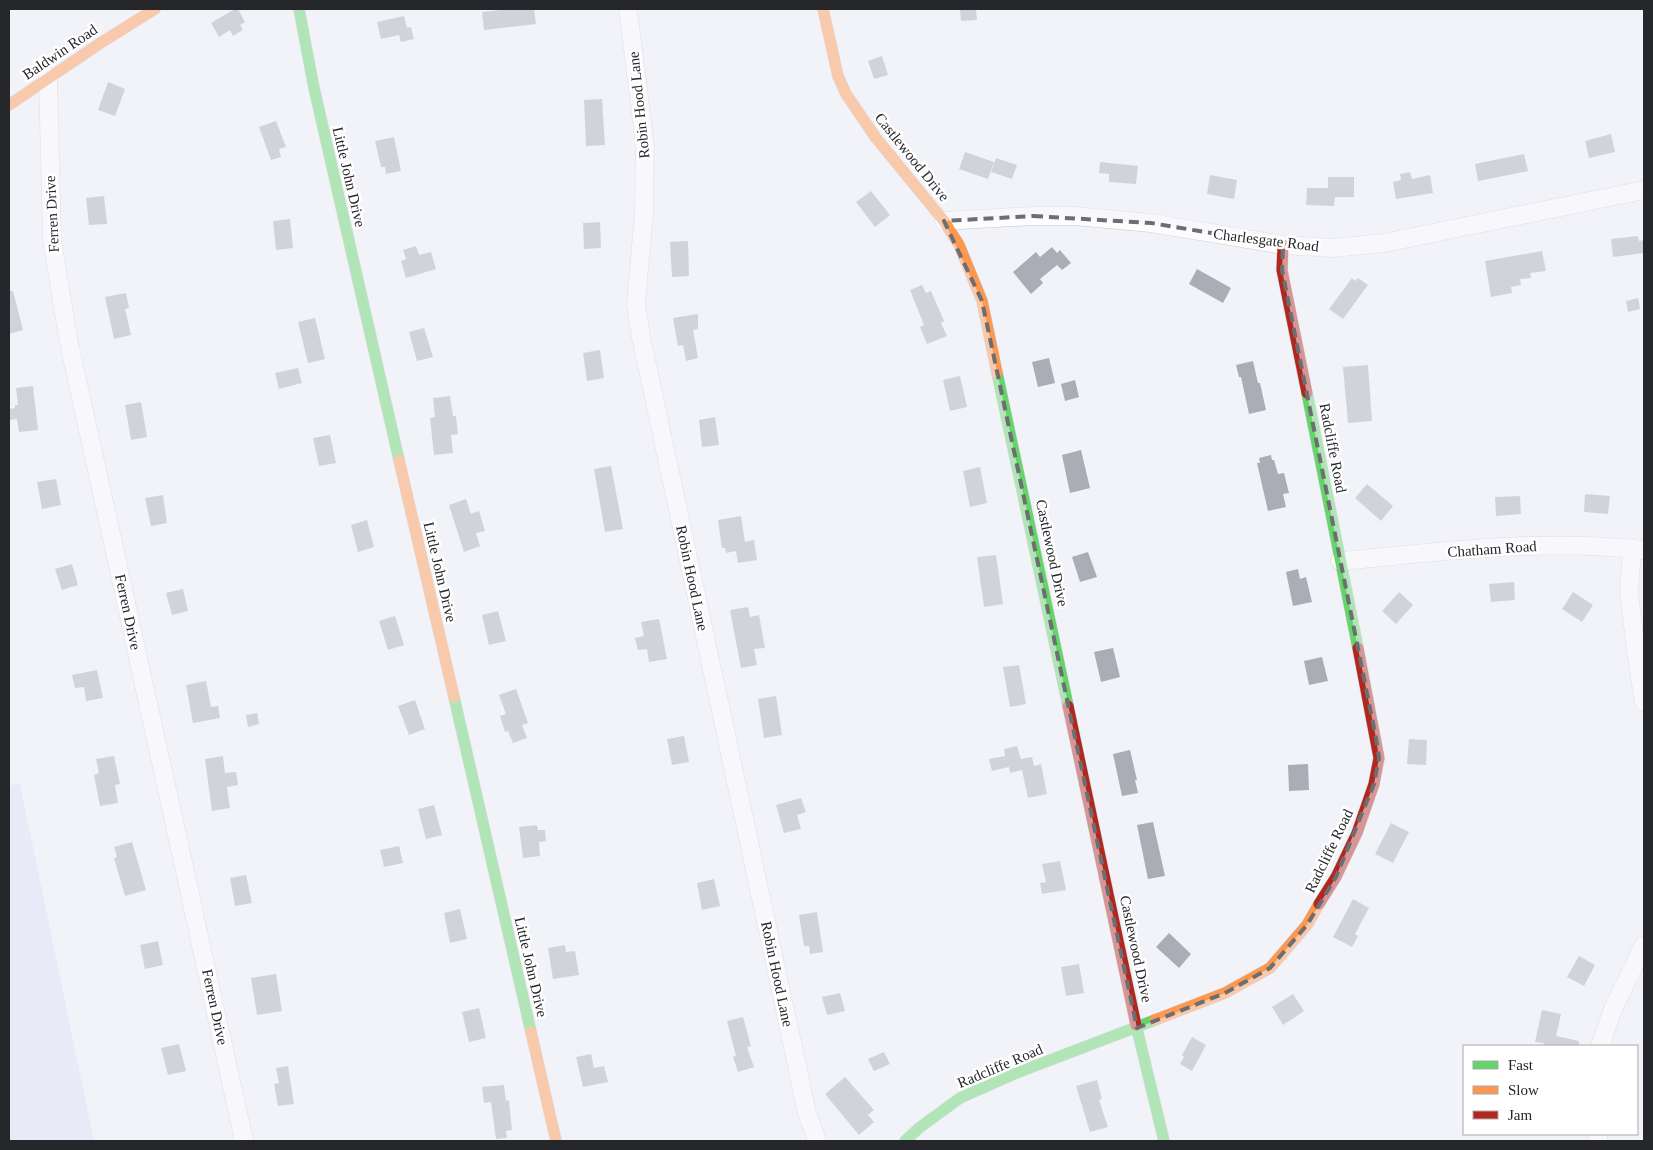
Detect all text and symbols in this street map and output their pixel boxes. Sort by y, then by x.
street label: Baldwin Road [20,21,101,83]
street label: Robin Hood Lane [625,50,653,159]
street label: Castlewood Drive [872,110,953,205]
street label: Little John Drive [330,125,368,229]
street label: Ferren Drive [42,175,62,253]
street label: Charlesgate Road [1212,226,1320,254]
street label: Radcliffe Road [1316,402,1350,495]
street label: Castlewood Drive [1033,498,1071,608]
street label: Little John Drive [421,520,459,624]
street label: Robin Hood Lane [673,524,711,633]
street label: Chatham Road [1447,538,1538,560]
street label: Ferren Drive [112,573,144,652]
street label: Radcliffe Road [1302,806,1356,895]
street label: Castlewood Drive [1117,894,1155,1004]
street label: Little John Drive [512,915,550,1019]
street label: Robin Hood Lane [758,920,796,1029]
street label: Ferren Drive [199,968,231,1047]
street label: Radcliffe Road [955,1041,1045,1091]
legend [1463,1045,1638,1135]
text: Fast [1508,1057,1534,1073]
text: Slow [1508,1082,1539,1098]
text: Jam [1508,1107,1532,1123]

